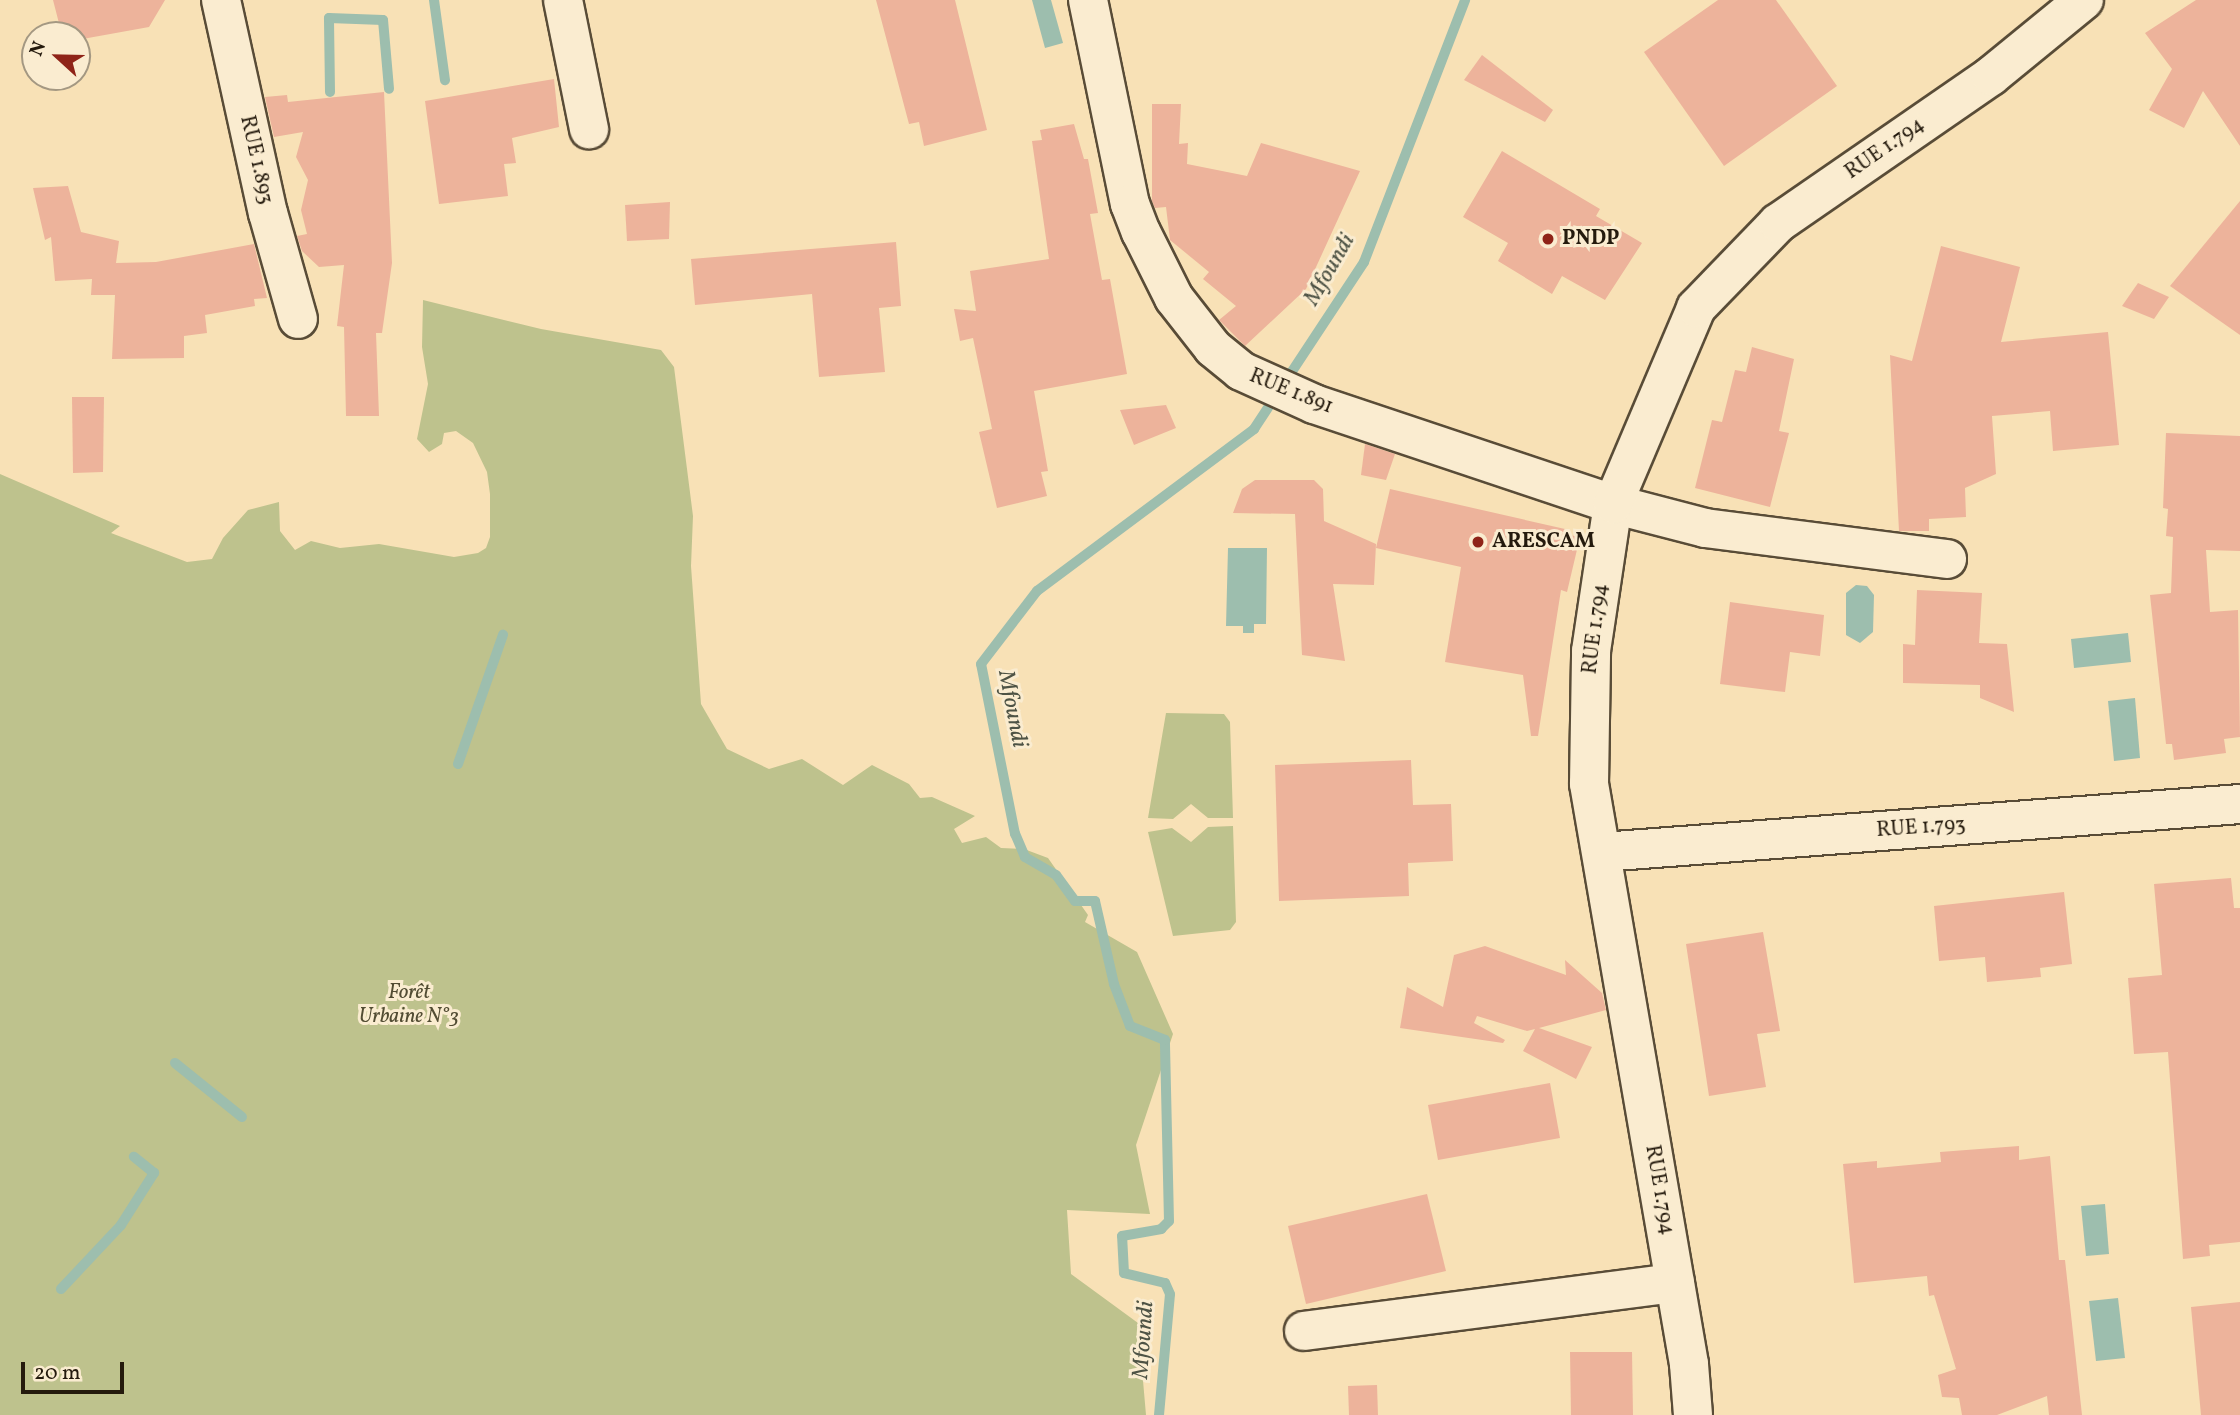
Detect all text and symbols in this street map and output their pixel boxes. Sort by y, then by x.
north arrow [21,21,91,91]
text: N [24,38,53,60]
street label: RUE 1.893 [234,113,278,207]
street label: RUE 1.794 [1841,113,1929,185]
place label: PNDP [1562,226,1620,252]
water label: Mfoundi [1299,229,1361,311]
marker: PNDP [1540,231,1556,247]
street label: RUE 1.891 [1245,364,1337,420]
place label: ARESCAM [1492,529,1595,555]
marker: ARESCAM [1470,534,1486,550]
street label: RUE 1.794 [1578,582,1614,676]
water label: Mfoundi [991,668,1033,750]
street label: RUE 1.793 [1876,812,1966,844]
park label: Forêt Urbaine N°3 [359,980,459,1030]
street label: RUE 1.794 [1639,1143,1679,1237]
water label: Mfoundi [1128,1300,1160,1380]
scale bar [24,1348,128,1392]
text: 20 m [34,1359,80,1388]

